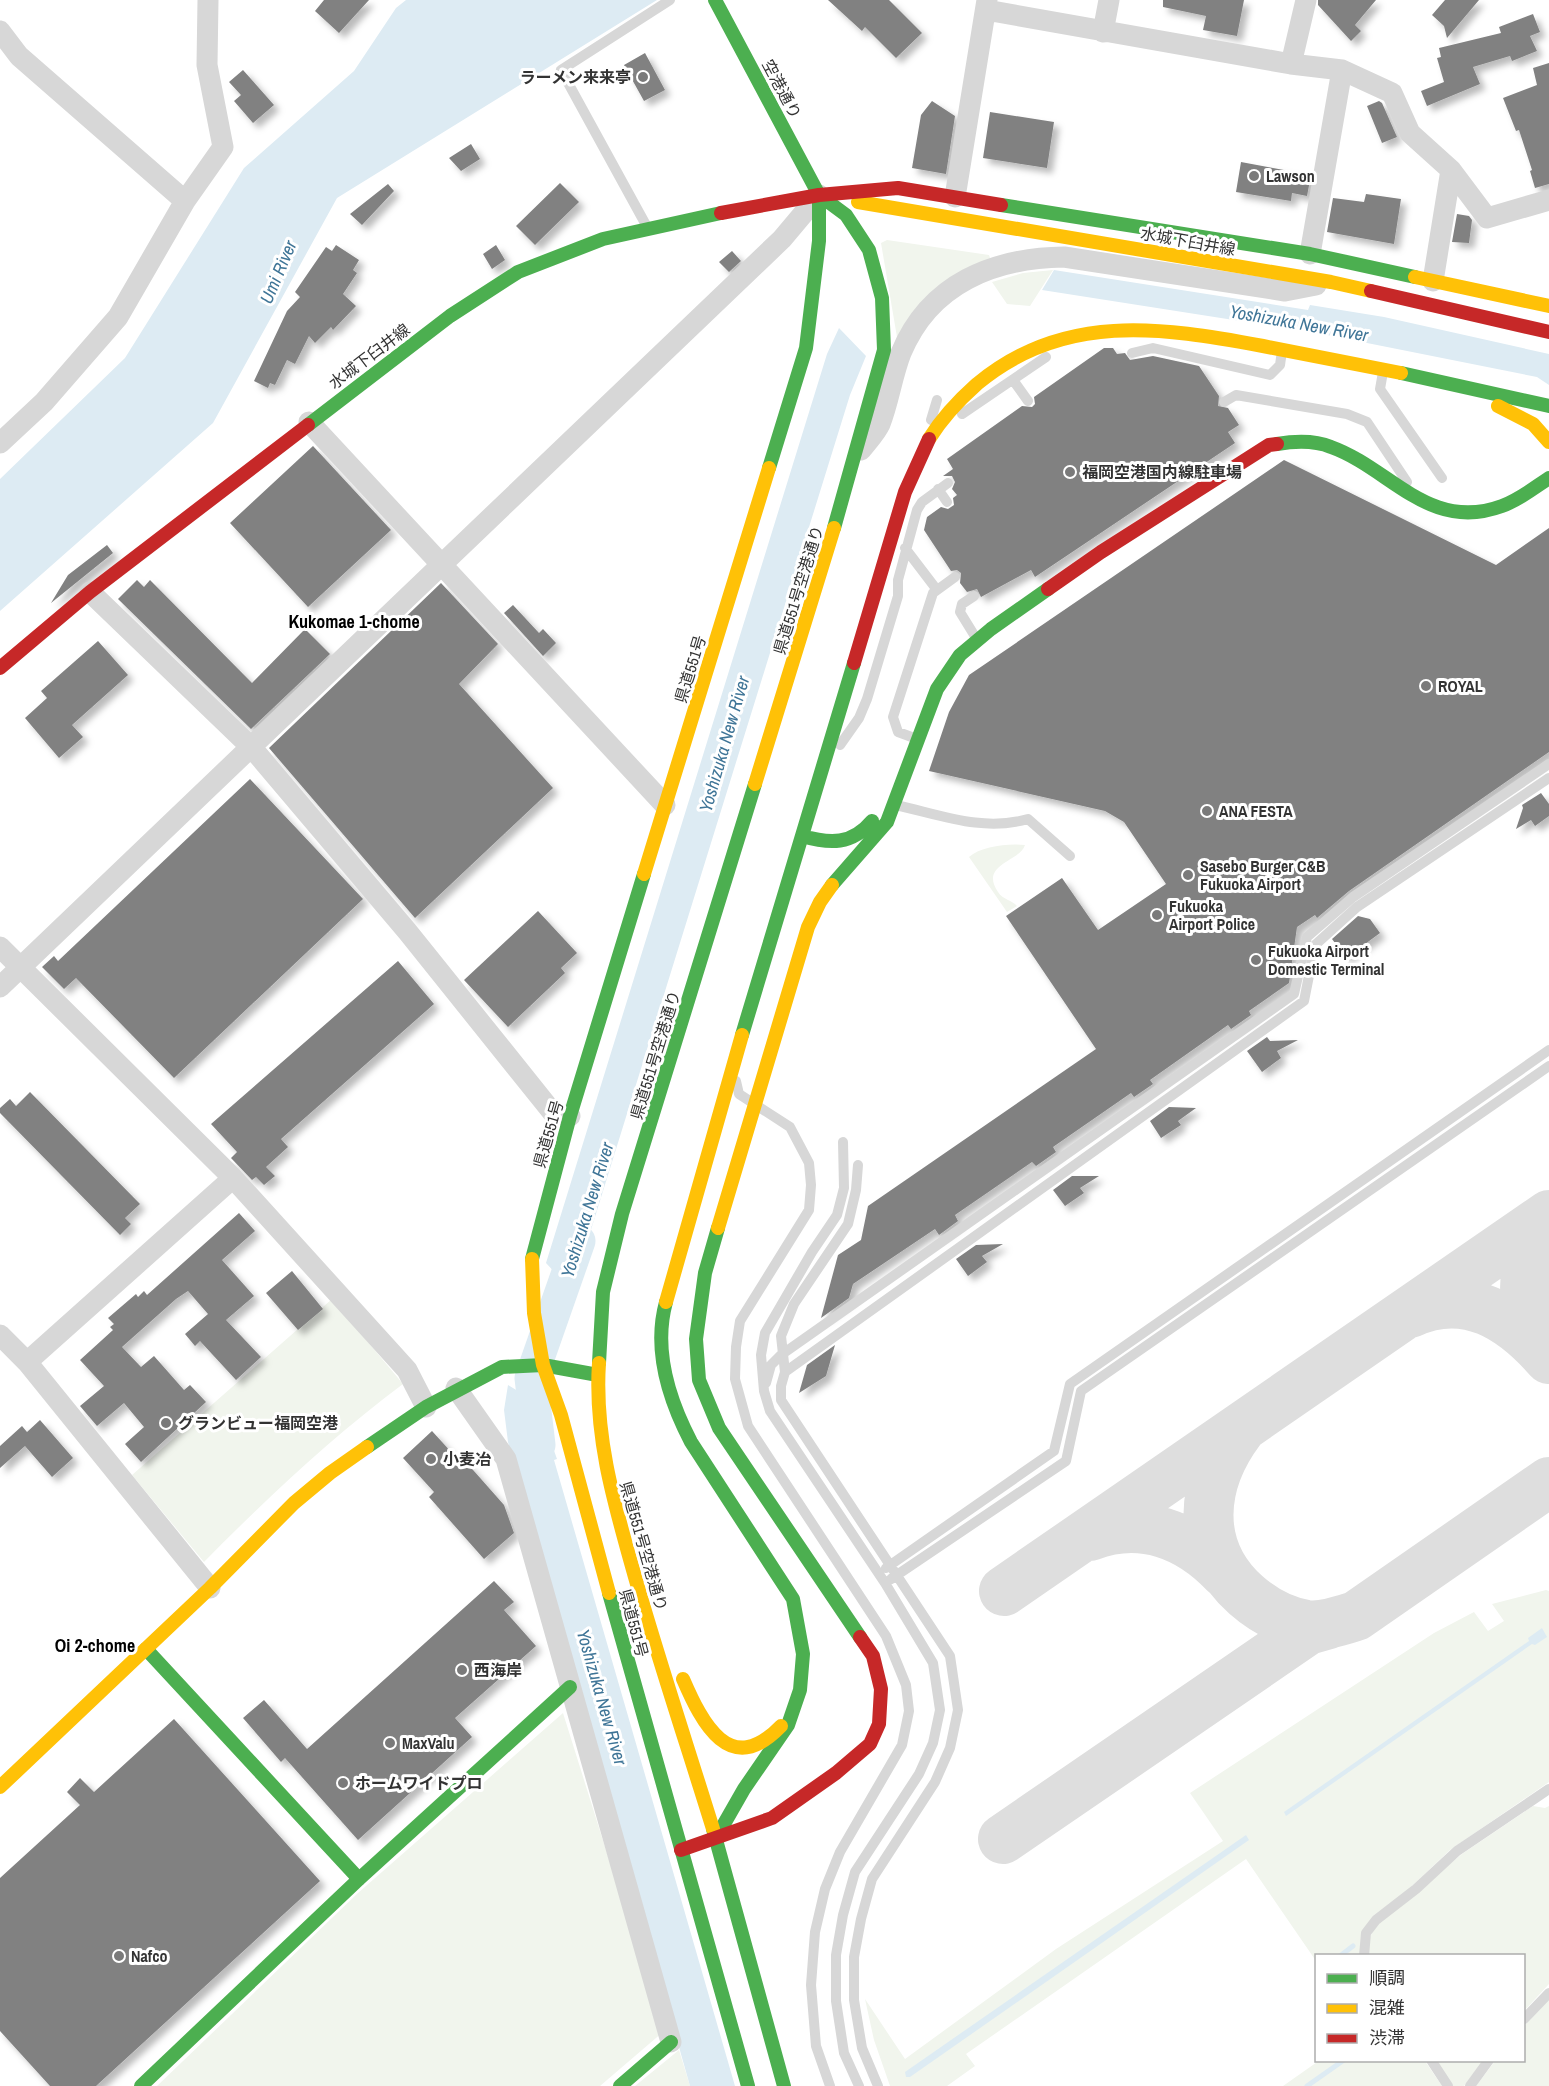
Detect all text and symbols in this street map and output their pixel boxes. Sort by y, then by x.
street label: 空港通り [757,56,807,122]
place label: ラーメン来来亭 [520,66,631,88]
marker: ラーメン来来亭 [636,70,650,84]
place label: Lawson [1266,165,1315,187]
marker: Lawson [1247,169,1261,183]
street label: 水城下臼井線 [1139,222,1237,260]
water label: Umi River [254,236,303,307]
water label: Yoshizuka New River [1228,299,1371,348]
street label: 水城下臼井線 [324,318,414,394]
place label: 福岡空港国内線駐車場 [1082,461,1242,483]
marker: 福岡空港国内線駐車場 [1063,465,1077,479]
street label: 県道551号空港通り [768,523,828,657]
district label: Kukomae 1-chome [288,609,420,634]
street label: 県道551号 [669,632,711,706]
water label: Yoshizuka New River [693,672,756,815]
place label: ROYAL [1438,675,1483,697]
marker: ROYAL [1419,679,1433,693]
place label: ANA FESTA [1219,800,1293,822]
marker: ANA FESTA [1200,804,1214,818]
place label: Sasebo Burger C&B Fukuoka Airport [1200,855,1325,895]
marker: Sasebo Burger C&B Fukuoka Airport [1181,868,1195,882]
place label: Fukuoka Airport Police [1169,895,1255,935]
marker: Fukuoka Airport Police [1150,908,1164,922]
place label: Fukuoka Airport Domestic Terminal [1268,940,1384,980]
marker: Fukuoka Airport Domestic Terminal [1249,953,1263,967]
street label: 県道551号空港通り [625,988,685,1122]
street label: 県道551号 [528,1097,568,1171]
water label: Yoshizuka New River [555,1138,620,1281]
place label: グランビュー福岡空港 [178,1412,338,1434]
marker: グランビュー福岡空港 [159,1416,173,1430]
place label: 小麦冶 [443,1448,492,1470]
marker: 小麦冶 [424,1452,438,1466]
street label: 県道551号空港通り [615,1479,673,1613]
street label: 県道551号 [614,1586,654,1660]
water label: Yoshizuka New River [571,1626,634,1769]
district label: Oi 2-chome [55,1633,135,1658]
place label: 西海岸 [474,1659,522,1681]
marker: 西海岸 [455,1663,469,1677]
place label: MaxValu [402,1732,455,1754]
marker: MaxValu [383,1736,397,1750]
place label: ホームワイドプロ [355,1772,483,1794]
marker: ホームワイドプロ [336,1776,350,1790]
place label: Nafco [131,1945,167,1967]
marker: Nafco [112,1949,126,1963]
legend [1315,1954,1525,2062]
text: 順調 [1369,1965,1405,1990]
text: 混雑 [1369,1995,1405,2020]
text: 渋滞 [1369,2025,1405,2050]

